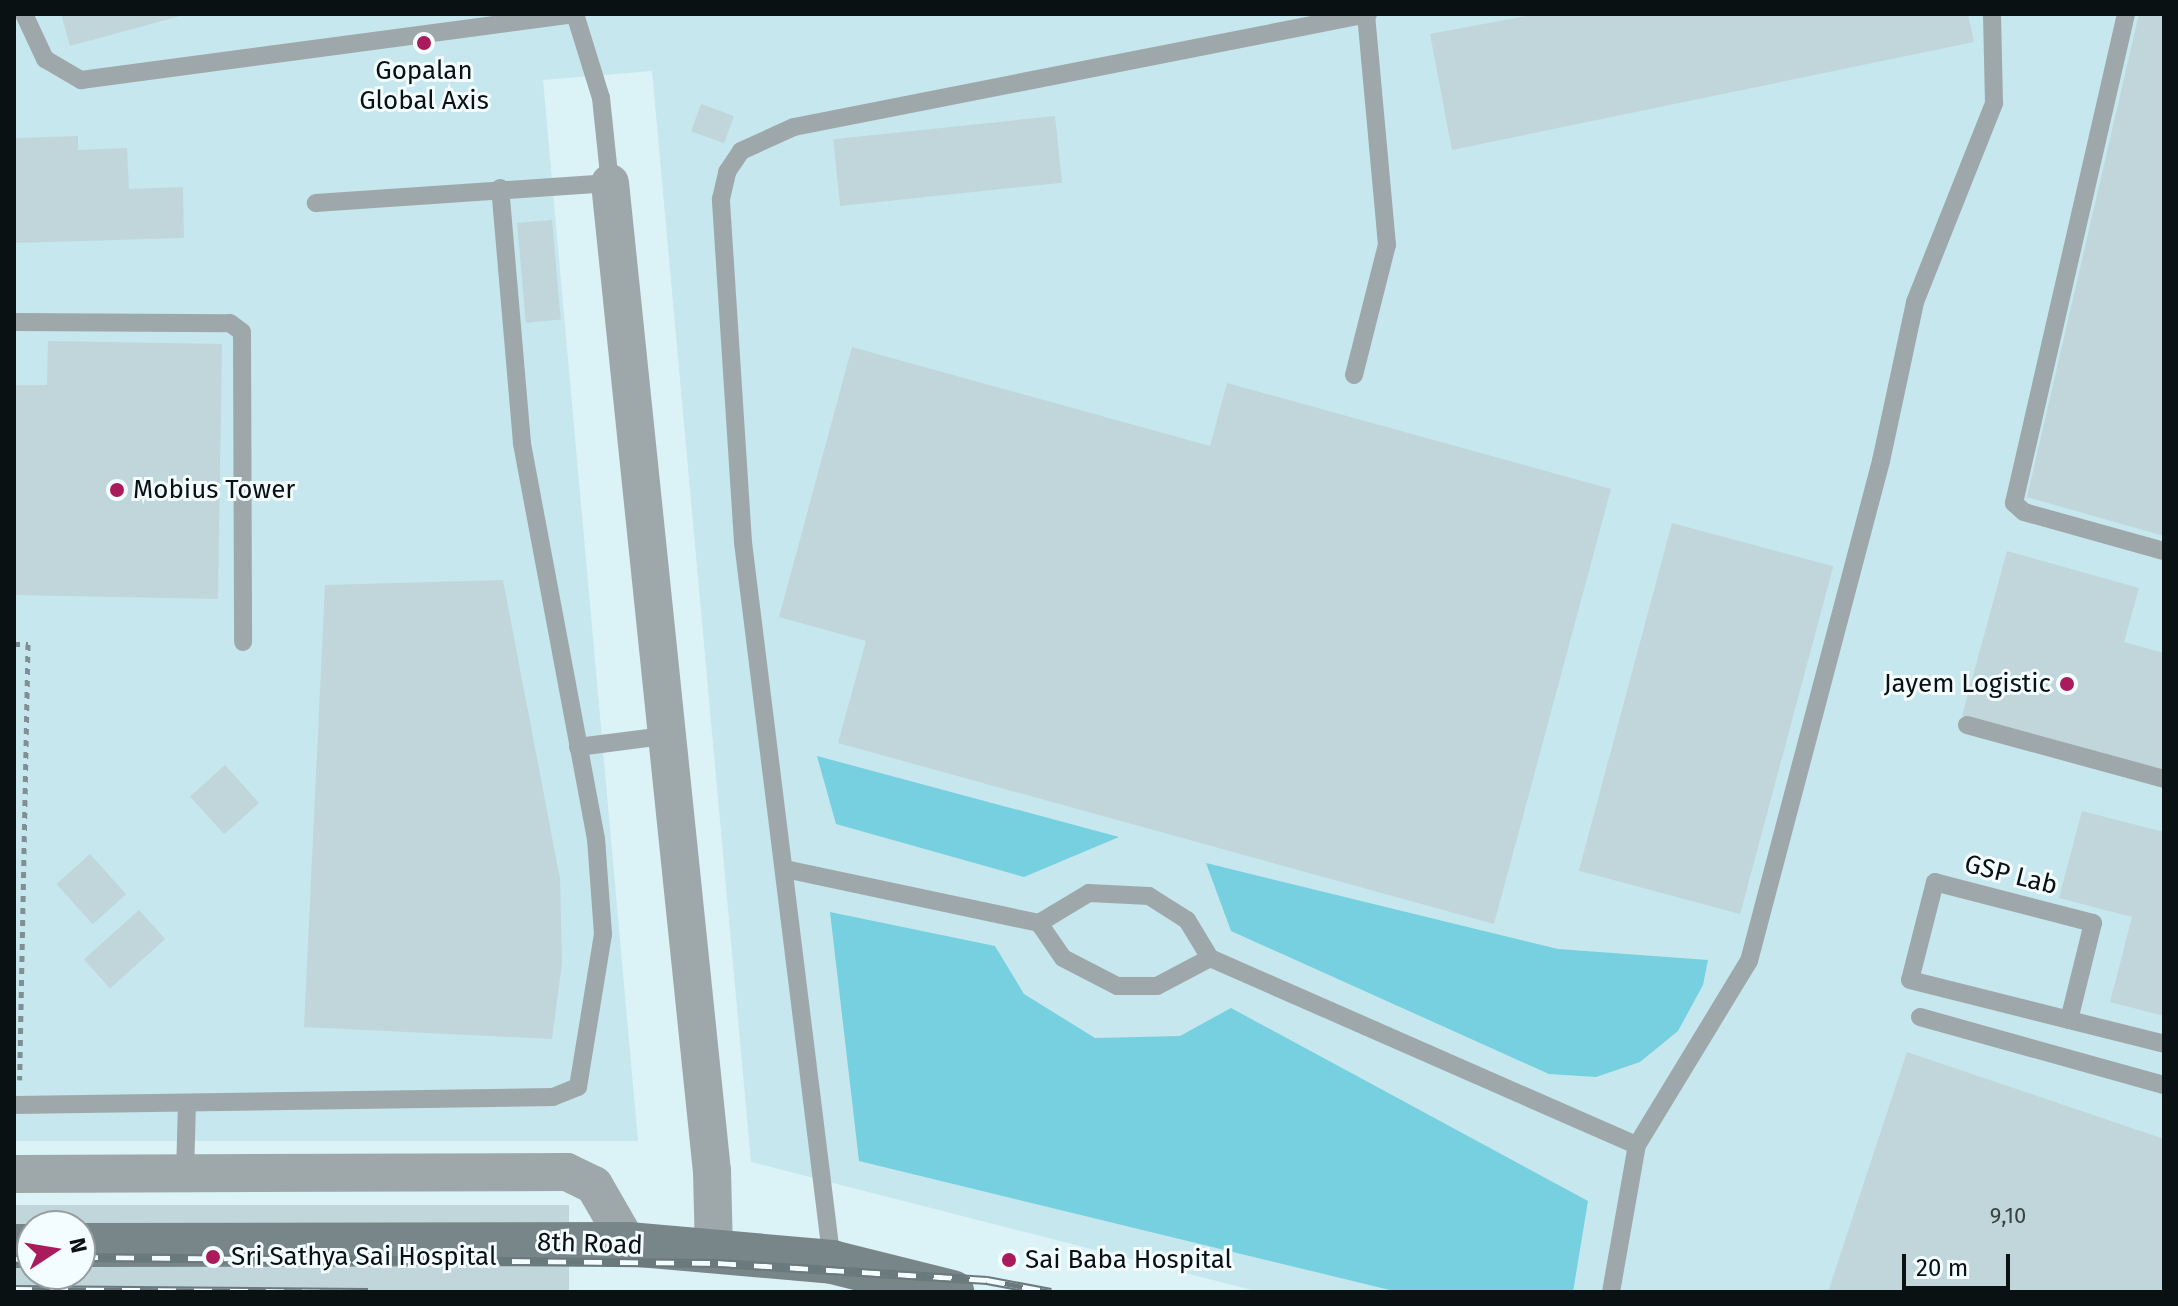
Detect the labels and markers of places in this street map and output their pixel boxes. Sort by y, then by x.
marker: Gopalan Global Axis [415,34,433,52]
place label: Gopalan Global Axis [359,55,489,116]
place label: Mobius Tower [133,474,295,506]
marker: Mobius Tower [108,481,126,499]
place label: Jayem Logistic [1884,668,2051,700]
marker: Jayem Logistic [2058,675,2076,693]
place label: Sri Sathya Sai Hospital [231,1241,497,1273]
place label: Sai Baba Hospital [1025,1244,1232,1276]
marker: Sri Sathya Sai Hospital [202,1246,224,1268]
marker: Sai Baba Hospital [1000,1251,1018,1269]

